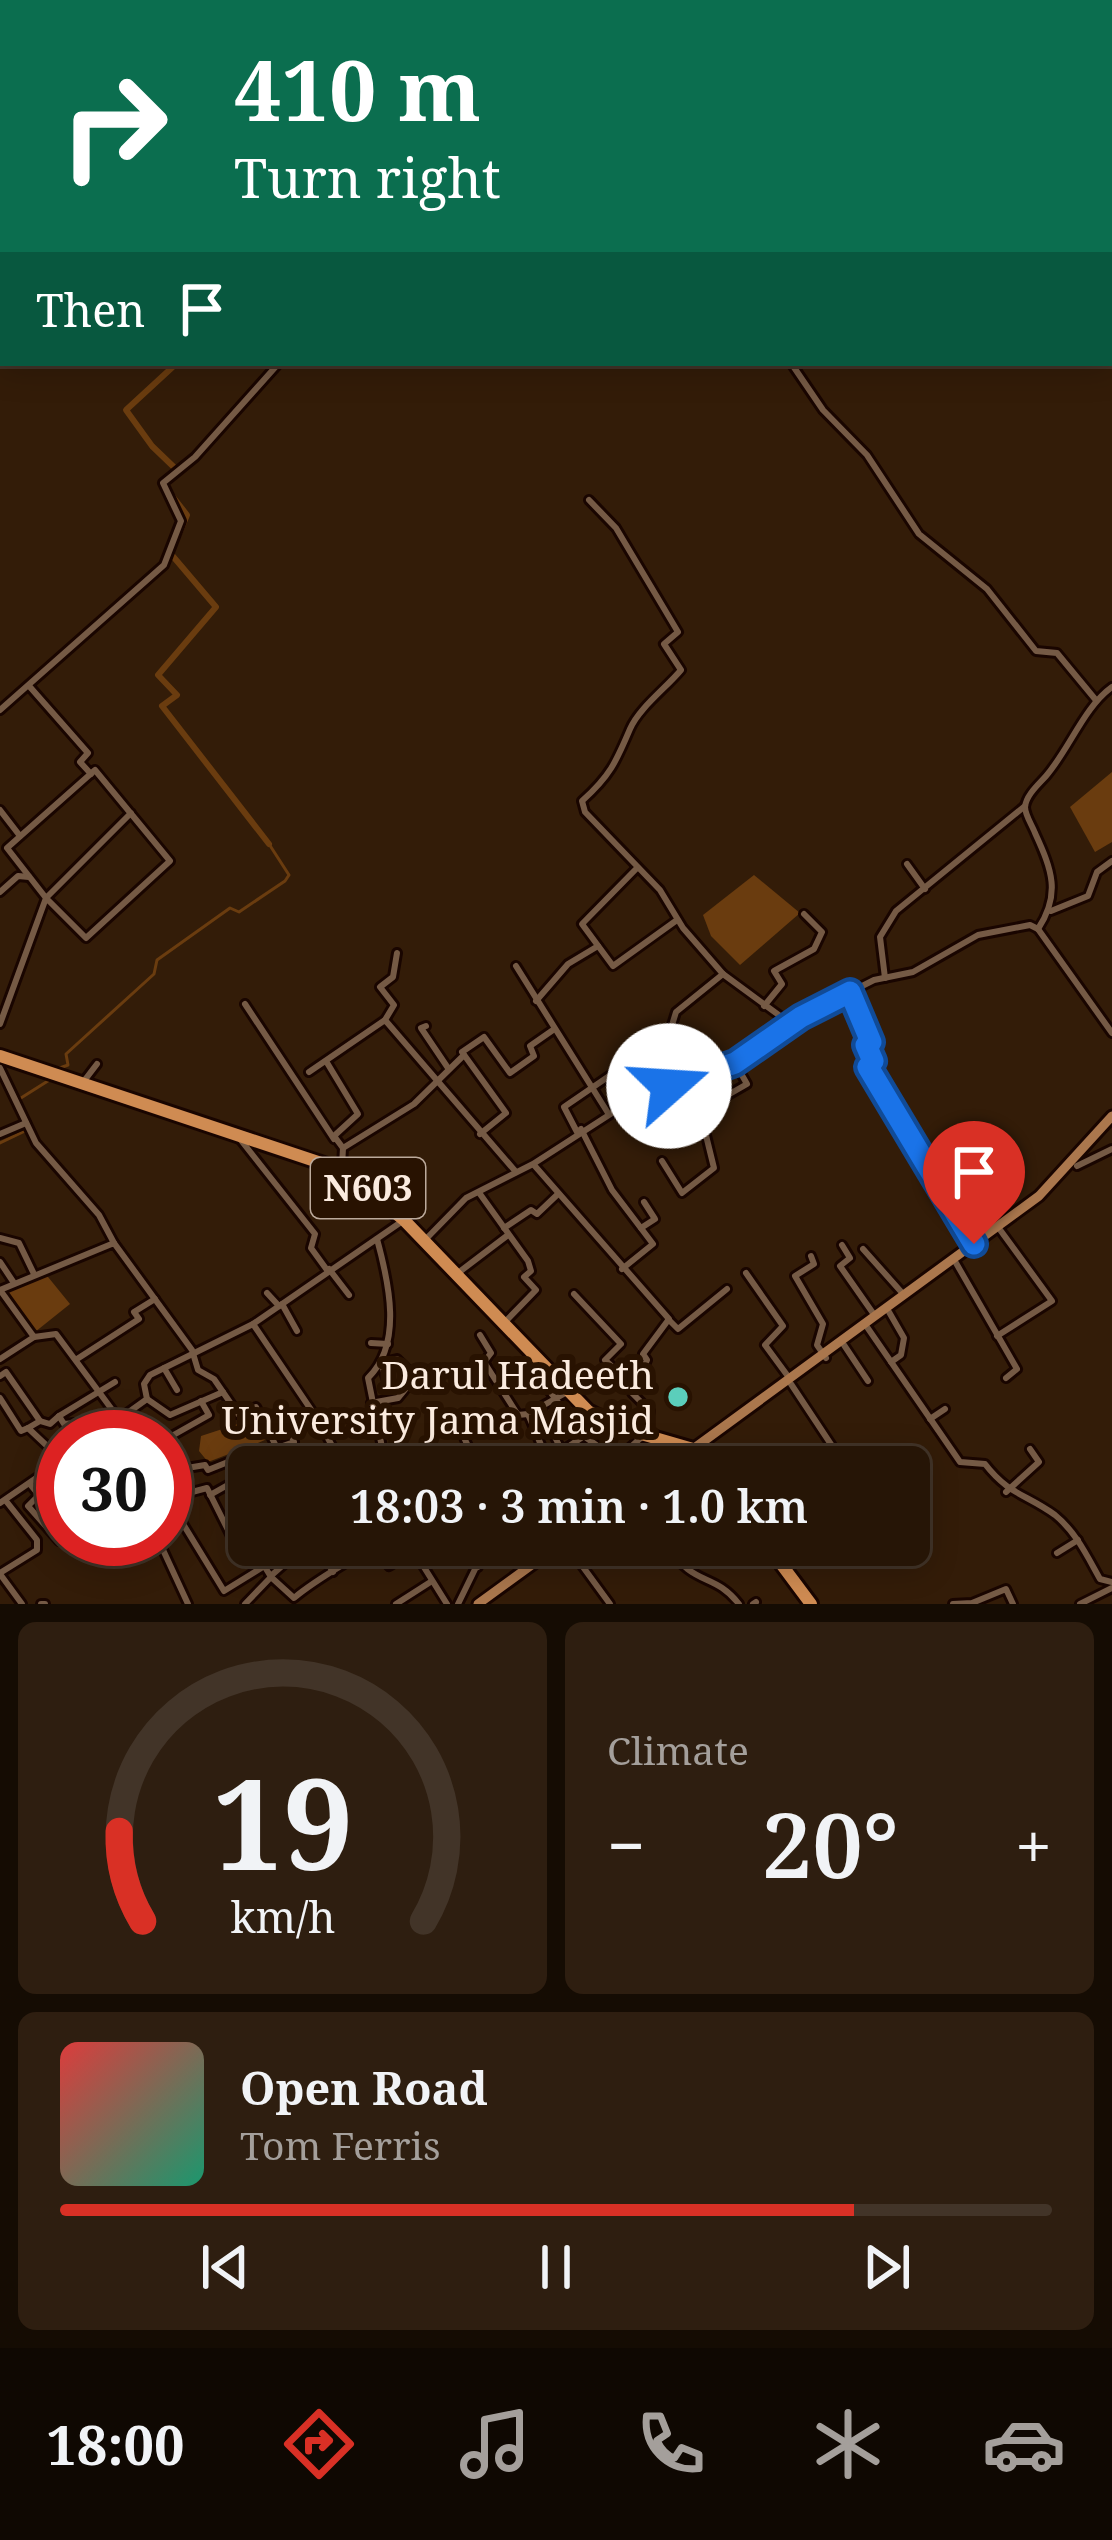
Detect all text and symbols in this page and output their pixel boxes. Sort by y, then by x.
text: 410 m [234,31,481,146]
icon: right [36,48,192,204]
text: Turn right [234,140,501,214]
icon: arrive [169,276,235,342]
text: Then [36,279,145,340]
position arrow [606,1023,732,1149]
pin [923,1121,1025,1244]
icon: arrive [941,1139,1007,1205]
road number: N603 [311,1158,425,1218]
place label: Darul Hadeeth University Jama Masjid [222,1347,654,1445]
marker: Darul Hadeeth University Jama Masjid [665,1384,691,1410]
speed limit sign: 30 [36,1410,192,1566]
text: 18:03 · 3 min · 1.0 km [350,1475,808,1536]
text: Climate [607,1723,749,1776]
text: 19 [212,1737,353,1907]
text: 20° [761,1782,899,1904]
text: − [607,1799,645,1889]
text: + [1015,1799,1052,1889]
text: km/h [230,1887,335,1946]
text: Open Road [240,2057,488,2118]
text: Tom Ferris [240,2118,441,2171]
icon: previous [192,2234,258,2300]
icon: pause [523,2234,589,2300]
icon: next [854,2234,920,2300]
icon: directions [277,2402,361,2486]
icon: music [453,2402,537,2486]
icon: phone [629,2402,713,2486]
icon: climate [806,2402,890,2486]
icon: car [982,2402,1066,2486]
text: 18:00 [46,2407,185,2481]

